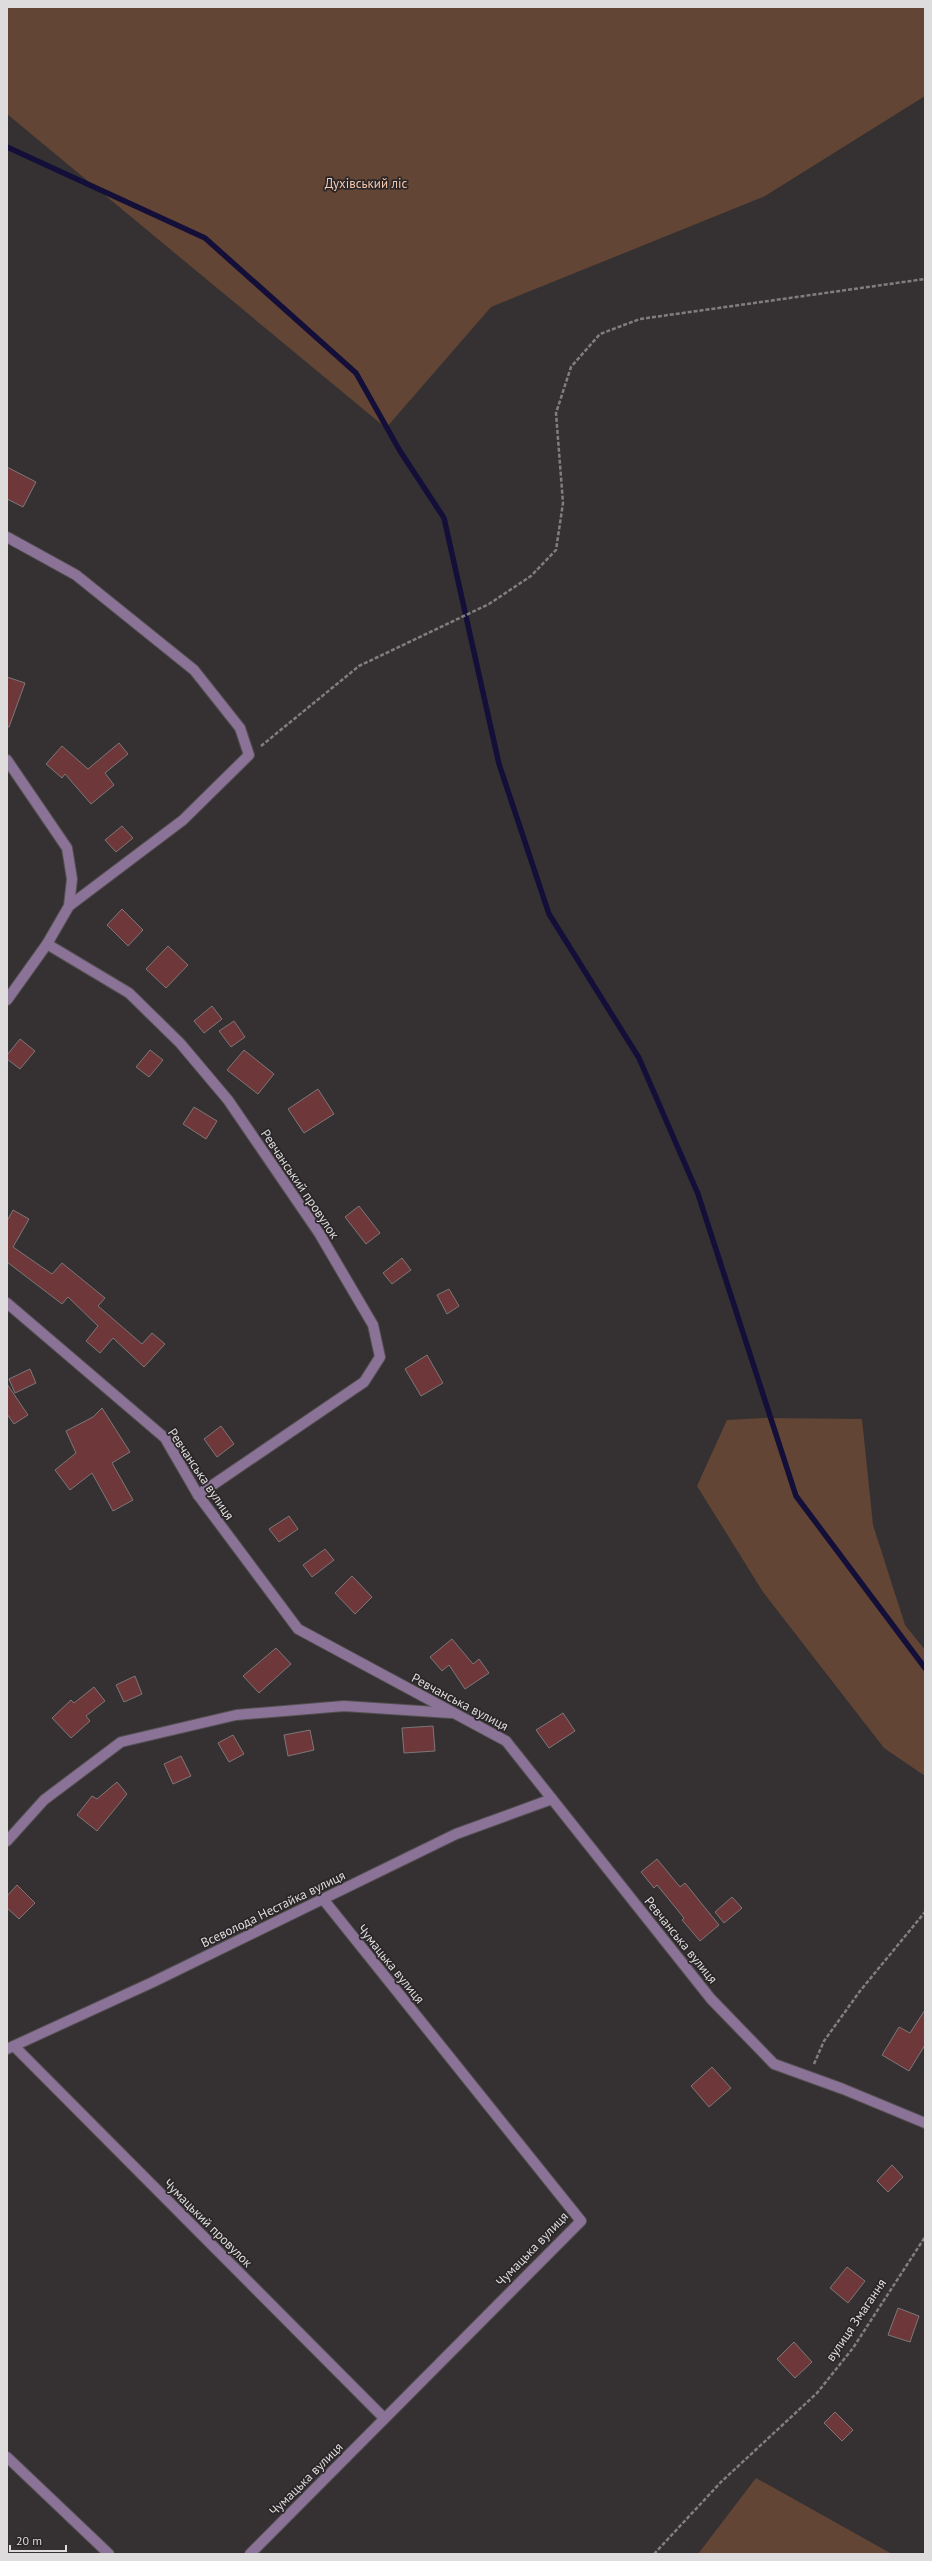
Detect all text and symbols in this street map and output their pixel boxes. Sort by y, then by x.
park label: Духівський ліс [325,175,407,192]
street label: Ревчанський провулок [257,1126,343,1243]
street label: Ревчанська вулиця [164,1425,238,1523]
street label: Ревчанська вулиця [409,1669,511,1735]
street label: Всеволода Нестайка вулиця [198,1867,348,1951]
street label: Ревчанська вулиця [641,1893,721,1987]
street label: Чумацька вулиця [354,1921,428,2007]
street label: Чумацький провулок [160,2175,257,2272]
street label: Чумацька вулиця [492,2208,572,2290]
street label: вулиця Змагання [822,2275,890,2365]
street label: Чумацька вулиця [266,2439,346,2519]
scale bar [10,2527,66,2553]
text: 20 m [16,2533,42,2548]

